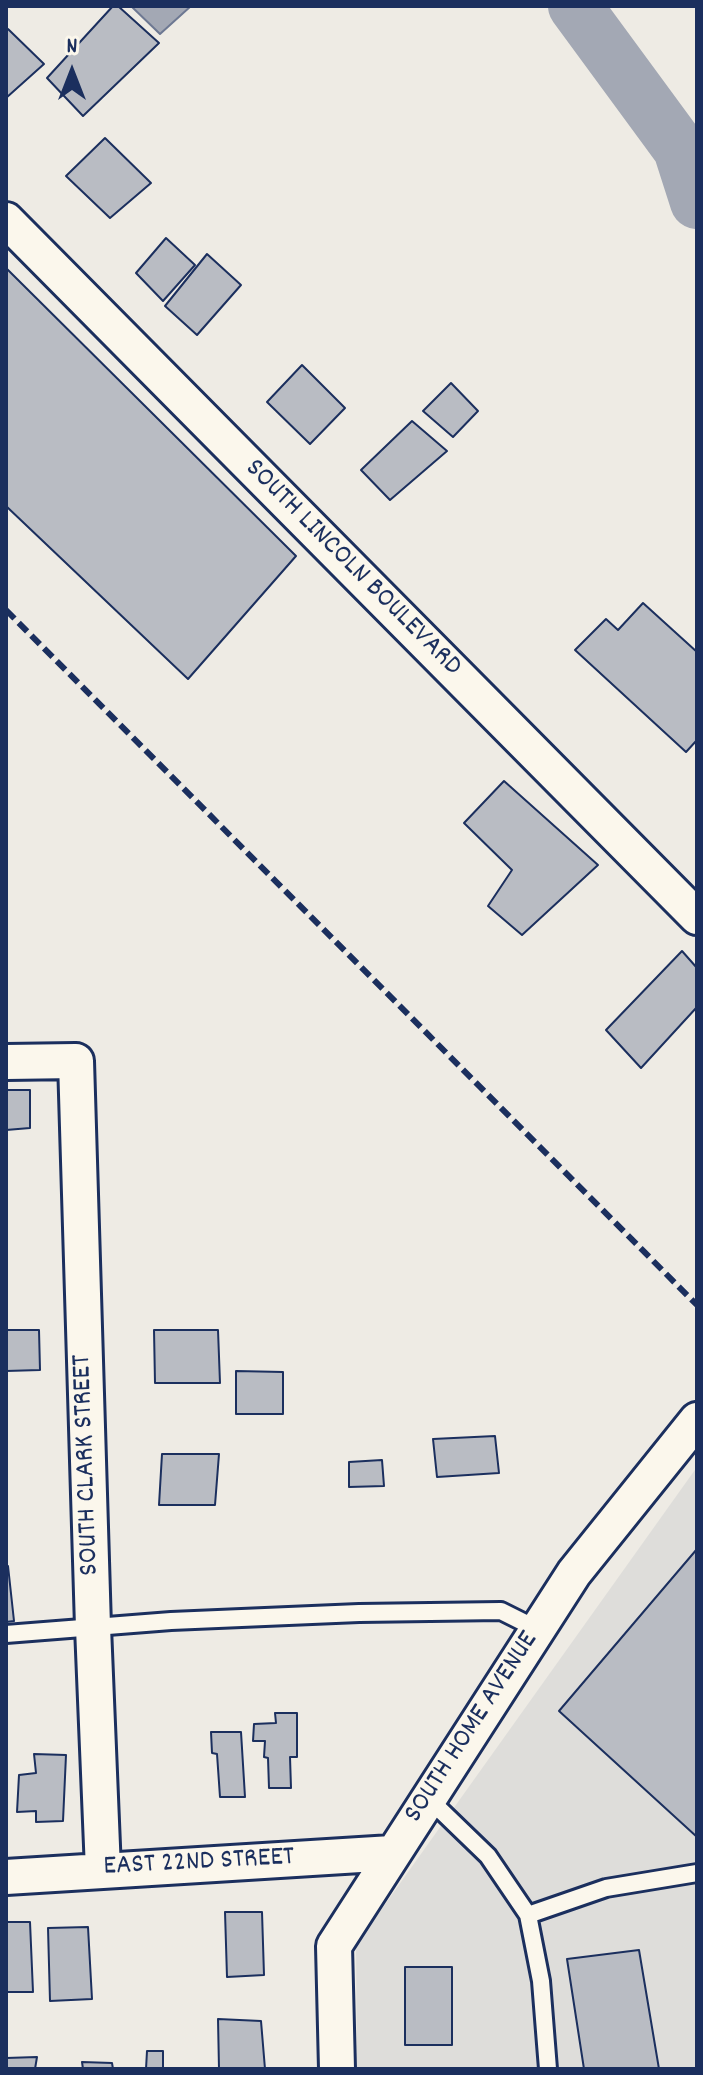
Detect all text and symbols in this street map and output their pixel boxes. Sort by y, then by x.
north arrow [32,32,112,112]
text: N [67,32,77,63]
street label: SOUTH LINCOLN BOULEVARD [236,453,468,685]
street label: SOUTH CLARK STREET [67,1354,109,1576]
street label: SOUTH HOME AVENUE [399,1626,547,1830]
street label: EAST 22ND STREET [103,1842,295,1886]

